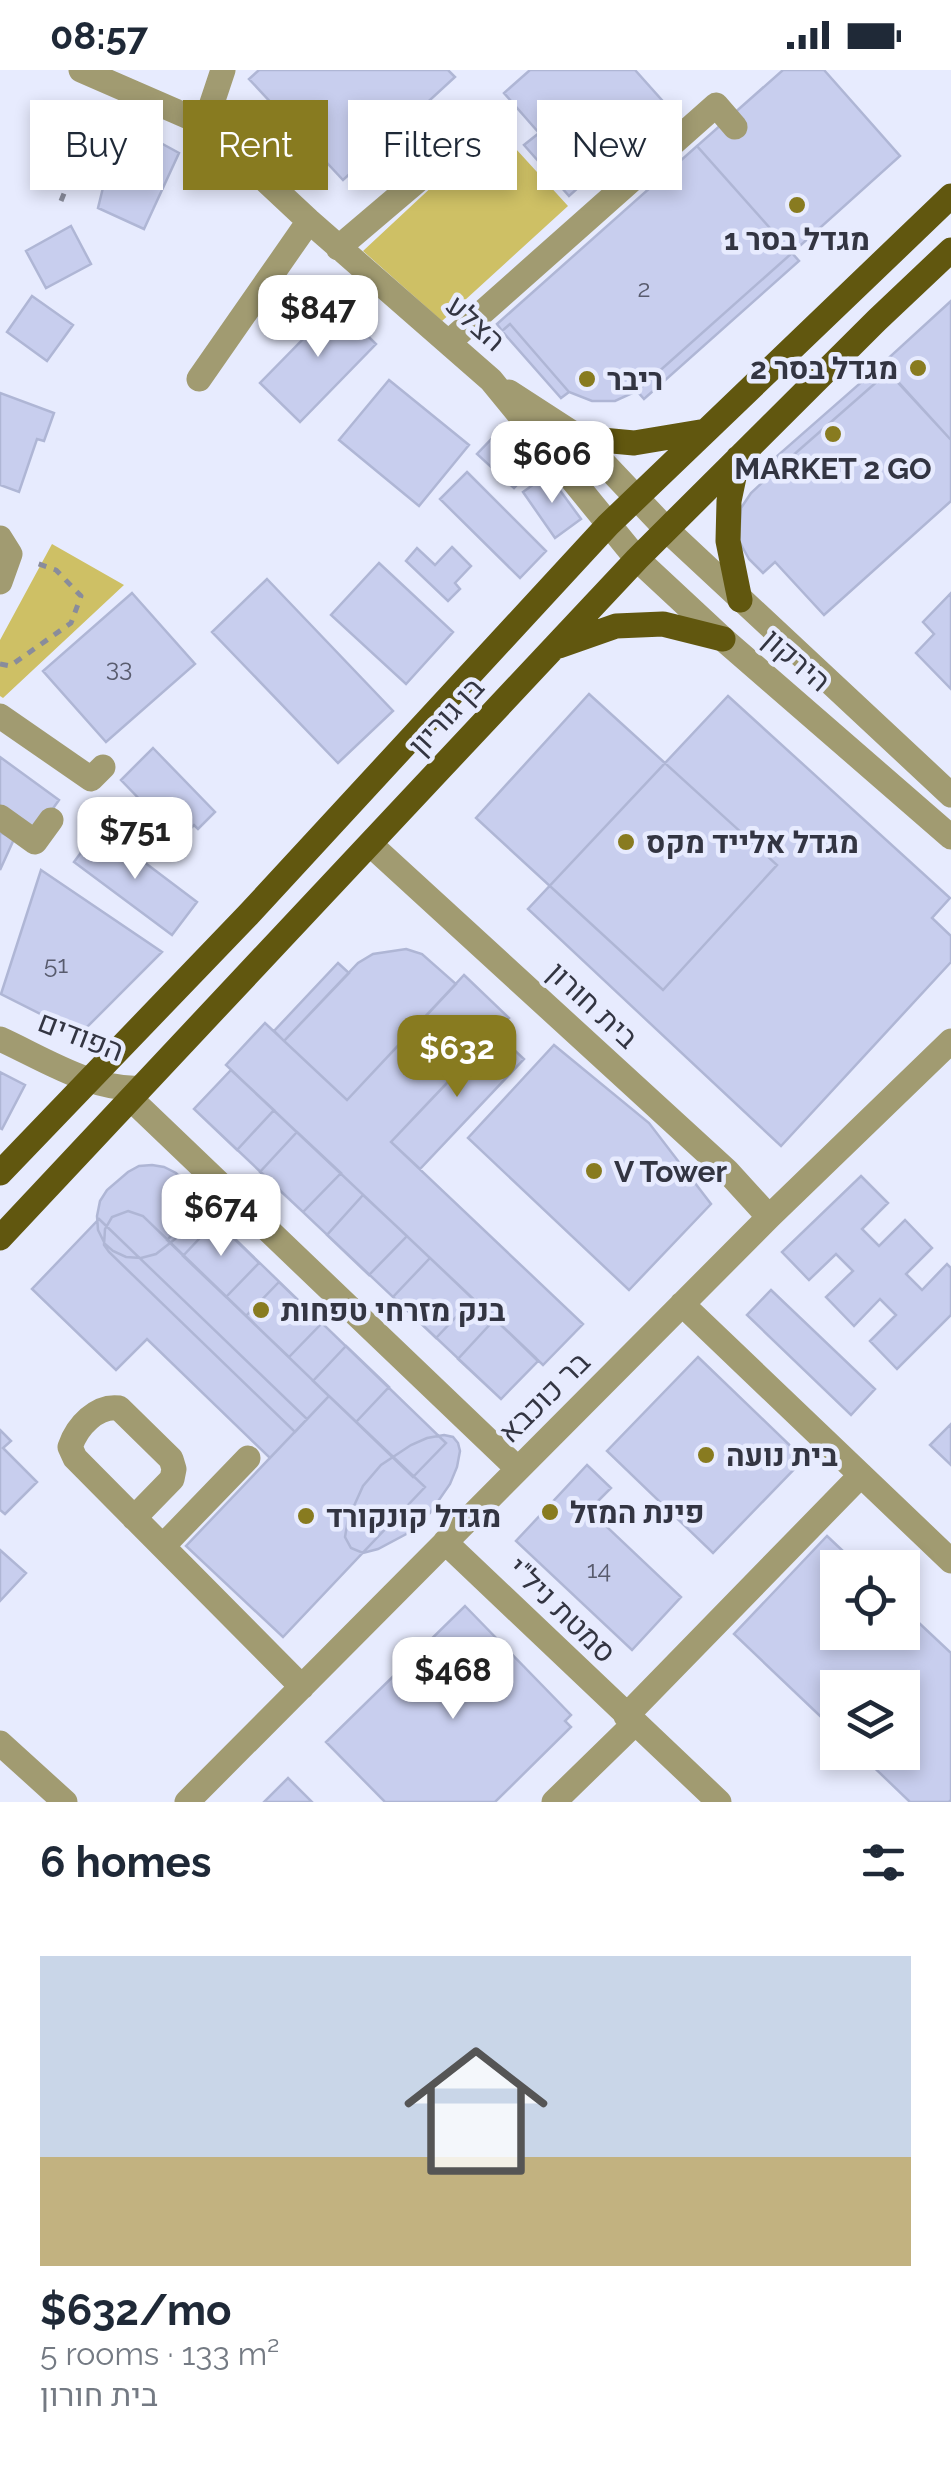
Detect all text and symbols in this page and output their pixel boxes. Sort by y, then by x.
text: 08:57 [50,13,148,58]
chip: Buy [30,100,163,190]
chip: Rent [183,100,328,190]
chip: Filters [348,100,517,190]
chip: New [537,100,682,190]
marker: מגדל בסר 1 [786,194,808,216]
place label: מגדל בסר 1 [724,222,870,257]
house number: 2 [637,273,651,303]
pin: $847 [259,275,377,360]
street label: הצלע [439,288,513,358]
text: $847 [280,289,356,326]
place label: מגדל בסר 2 [750,351,898,386]
marker: מגדל בסר 2 [907,357,929,379]
place label: ריבר [607,362,663,397]
marker: ריבר [576,368,598,390]
pin: $606 [493,421,611,506]
marker: MARKET 2 GO [822,423,844,445]
text: $606 [513,435,591,472]
place label: MARKET 2 GO [734,451,932,486]
street label: הירקון [756,621,838,699]
house number: 33 [106,652,132,682]
street label: בן גוריון [401,670,491,762]
pin: $751 [76,797,194,882]
text: $751 [99,811,171,848]
place label: מגדל אלייד מקס [646,825,859,860]
marker: מגדל אלייד מקס [615,831,637,853]
house number: 51 [44,949,68,979]
street label: בית חורון [541,955,645,1056]
street label: הפודים [33,1004,129,1068]
pin: $632 [398,1015,516,1100]
text: $632 [419,1029,495,1066]
place label: V Tower [614,1154,727,1189]
marker: V Tower [583,1160,605,1182]
pin: $674 [162,1174,280,1259]
text: $674 [184,1188,258,1225]
place label: בנק מזרחי טפחות [281,1293,505,1328]
marker: בנק מזרחי טפחות [250,1299,272,1321]
street label: בר כוכבא [491,1344,597,1450]
place label: בית נועה [726,1438,838,1473]
marker: בית נועה [695,1444,717,1466]
place label: פינת המזל [570,1495,705,1530]
place label: מגדל קונקורד [326,1499,501,1534]
marker: פינת המזל [539,1501,561,1523]
marker: מגדל קונקורד [295,1505,317,1527]
street label: סמטת ניל"י [501,1550,623,1670]
map controls [820,1550,920,1770]
button: locate [820,1550,920,1650]
house number: 14 [587,1554,611,1584]
pin: $468 [394,1637,512,1722]
text: $468 [414,1651,492,1688]
button: layers [820,1670,920,1770]
icon: filters [856,1835,911,1890]
text: 6 homes [40,1838,211,1887]
icon: home [386,2021,566,2201]
text: $632/mo [40,2286,232,2335]
text: 5 rooms · 133 m² [40,2335,280,2372]
text: בית חורון [40,2376,158,2413]

